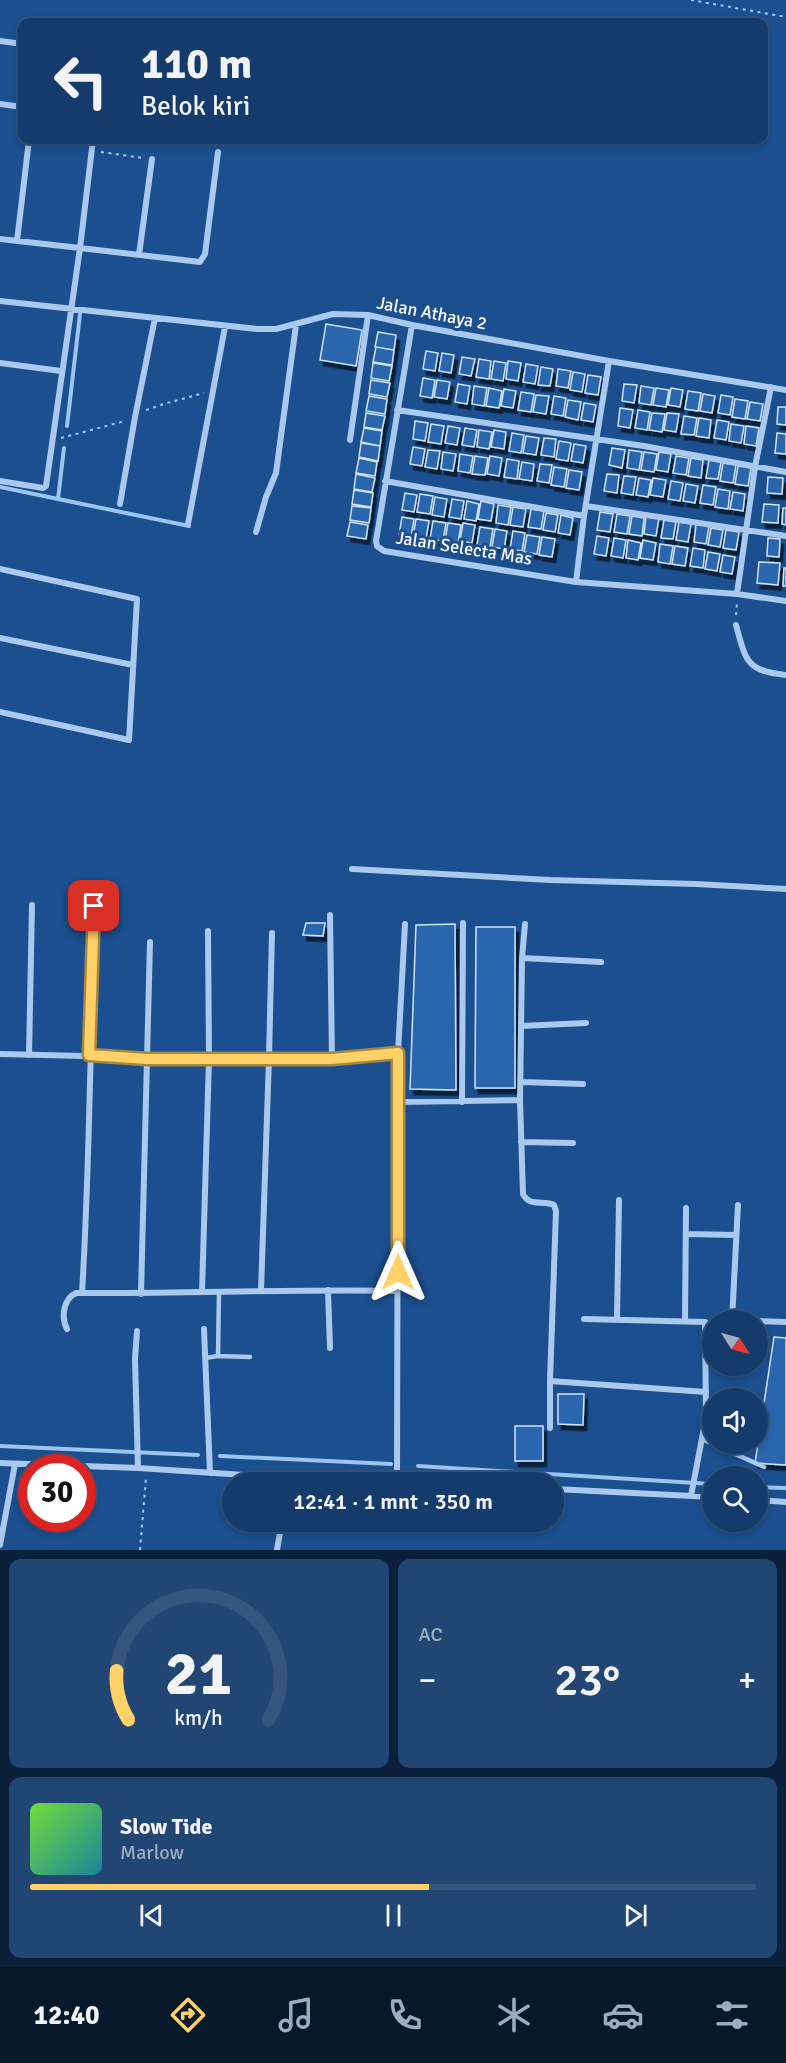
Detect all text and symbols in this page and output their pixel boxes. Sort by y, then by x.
text: 110 m [141,39,252,90]
icon: left [42,42,120,120]
text: Belok kiri [141,90,250,123]
street label: Jalan Athaya 2 [375,292,489,334]
street label: Jalan Selecta Mas [394,526,534,570]
pin [68,880,119,931]
icon: arrive [77,889,110,922]
position arrow [366,1240,430,1304]
north arrow [702,1310,768,1376]
map controls [702,1310,768,1532]
button: sound [702,1388,768,1454]
speed limit sign: 30 [18,1454,96,1532]
button: search [702,1466,768,1532]
text: 12:41 · 1 mnt · 350 m [293,1488,493,1515]
text: AC [419,1622,443,1647]
text: 21 [165,1635,232,1712]
text: 23° [554,1653,620,1708]
text: − [419,1660,436,1701]
text: + [738,1660,756,1701]
text: km/h [174,1706,223,1732]
text: Slow Tide [120,1813,212,1840]
text: Marlow [120,1840,184,1865]
icon: previous [135,1899,168,1932]
icon: pause [377,1899,410,1932]
icon: next [619,1899,652,1932]
icon: directions [167,1994,209,2036]
icon: music [275,1994,317,2036]
icon: phone [384,1994,426,2036]
icon: climate [493,1994,535,2036]
icon: car [602,1994,644,2036]
icon: filters [711,1994,753,2036]
text: 12:40 [33,1999,100,2032]

